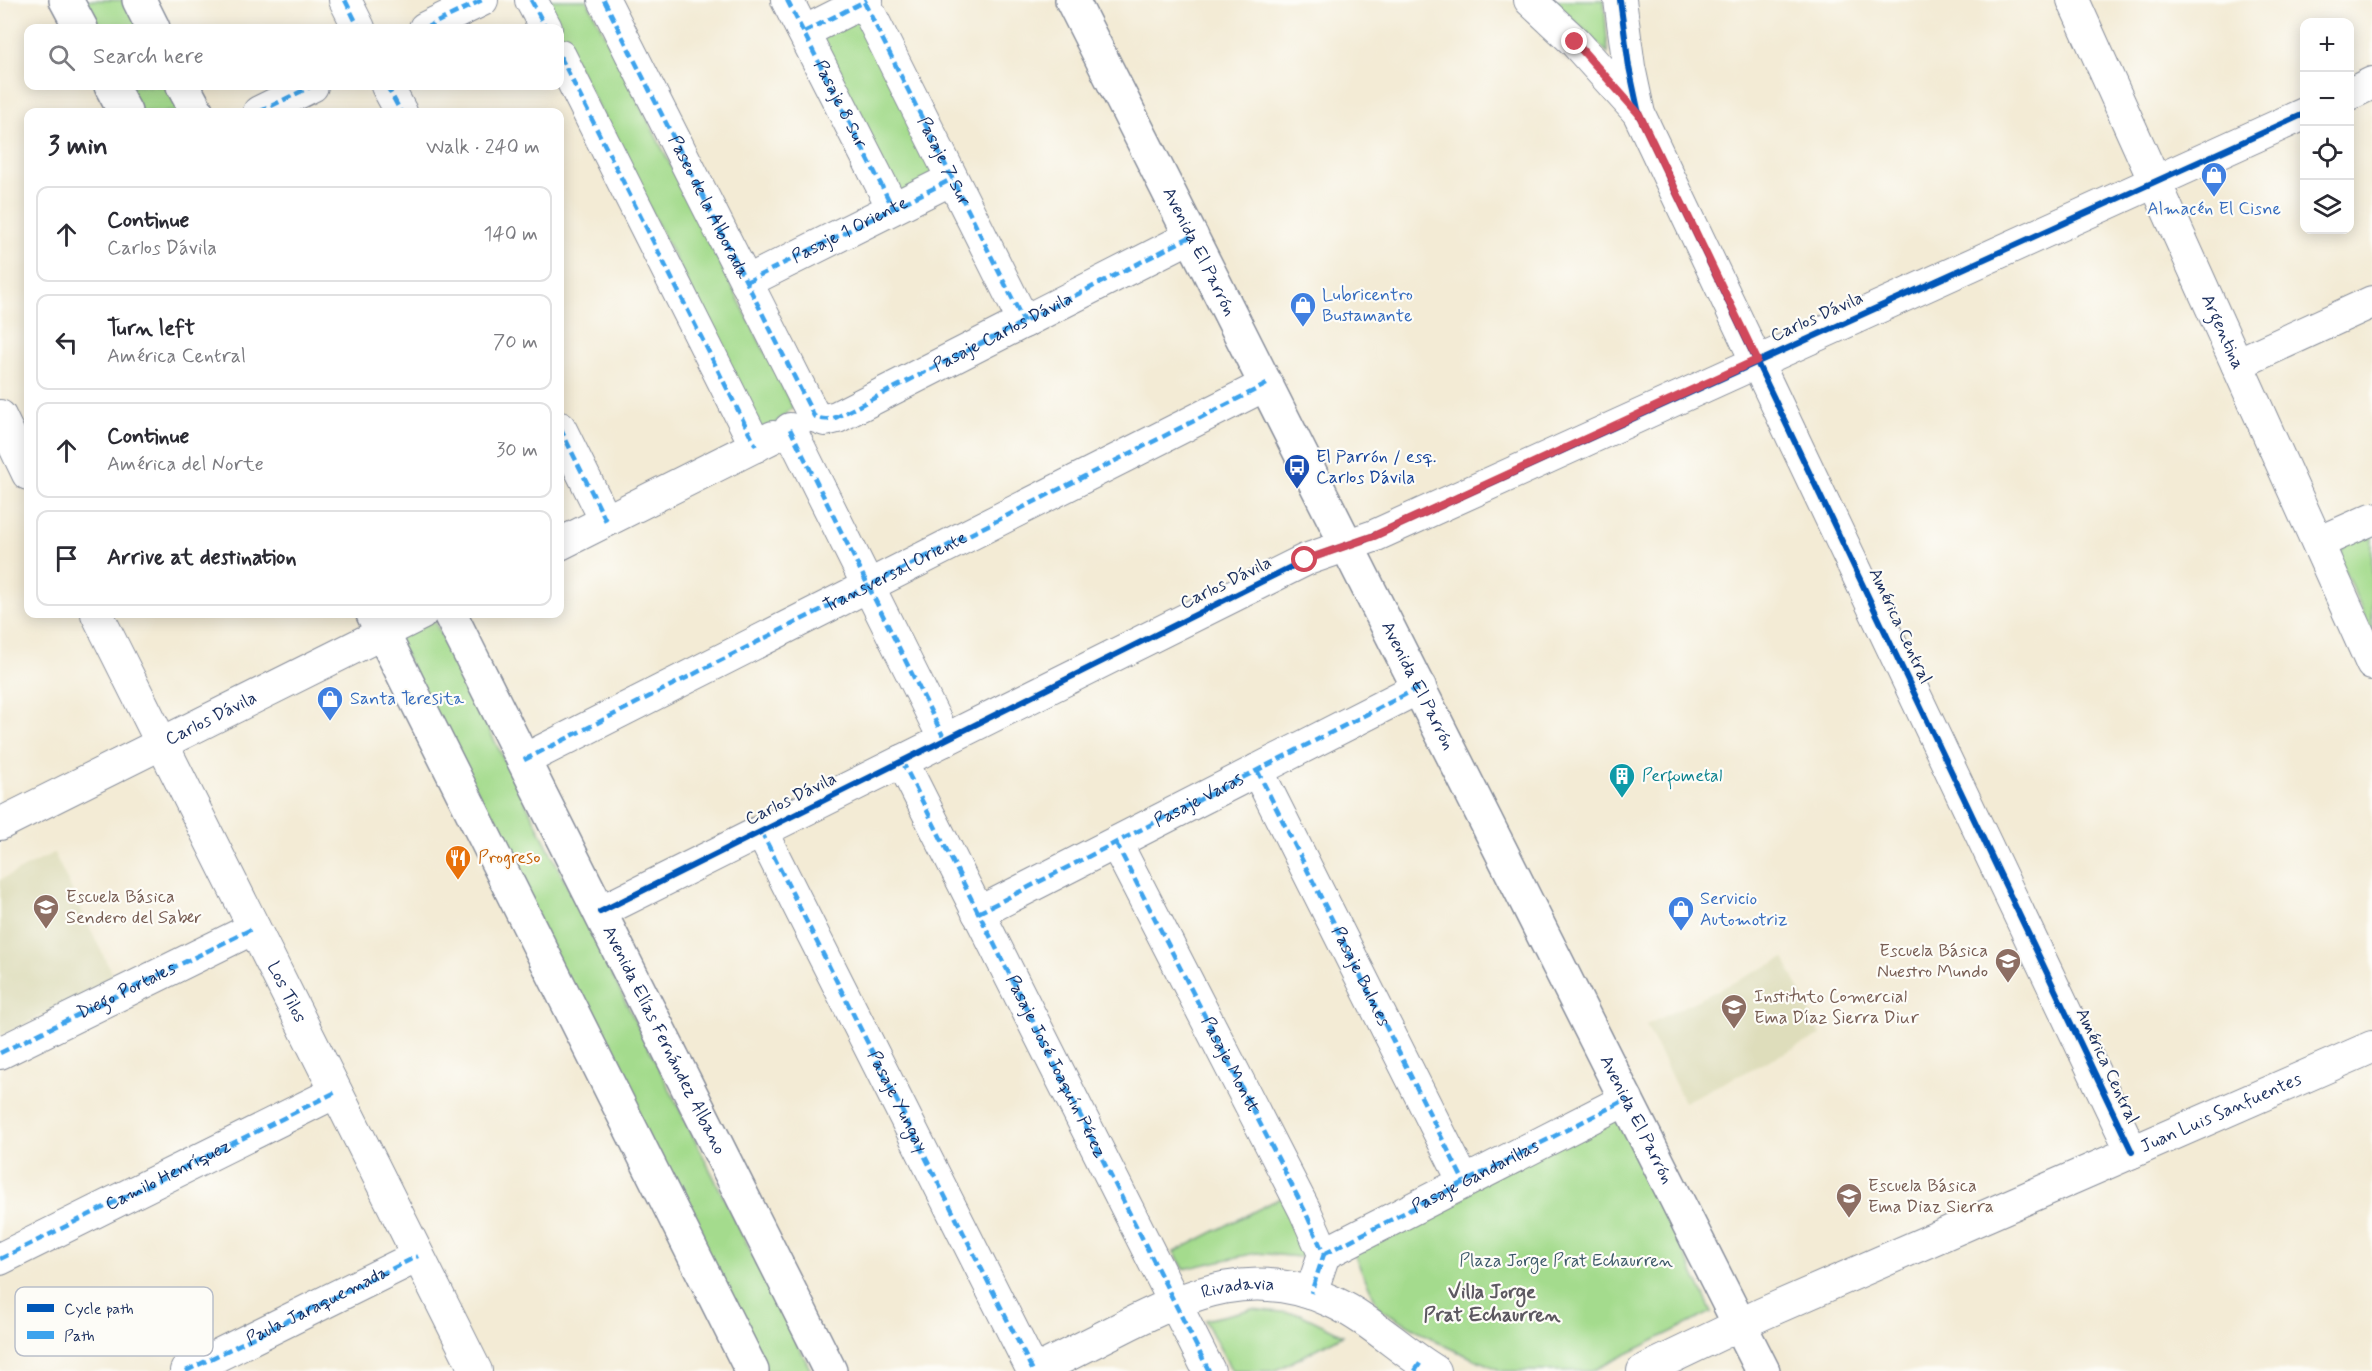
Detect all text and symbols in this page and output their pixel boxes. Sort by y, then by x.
map controls [2300,18,2354,234]
button: + [2300,18,2354,72]
search box [24,24,564,90]
route end [1561,28,1587,54]
icon: search [45,41,78,74]
text: Search here [93,43,204,71]
street label: Pasaje 8 Sur [808,56,873,153]
button: − [2300,72,2354,126]
street label: Pasaje 7 Sur [911,113,976,210]
button: locate [2300,126,2354,180]
text: 3 min [48,130,108,164]
street label: Paseo de la Alborada [662,131,755,283]
text: Walk · 240 m [426,134,540,161]
shop icon: Almacén El Cisne [2199,160,2229,198]
button: layers [2300,180,2354,234]
street label: Avenida El Parrón [1156,183,1241,320]
street label: Pasaje 1 Oriente [788,191,912,269]
place label: Almacén El Cisne [2147,197,2281,221]
text: Continue [107,207,189,235]
icon: ahead [50,218,83,251]
text: 140 m [484,221,538,248]
text: Carlos Dávila [107,235,217,262]
place label: Lubricentro Bustamante [1322,283,1413,328]
street label: Carlos Dávila [1767,286,1867,348]
street label: Pasaje Carlos Dávila [929,287,1077,378]
shop icon: Lubricentro Bustamante [1288,290,1318,328]
street label: Argentina [2195,291,2250,373]
text: Turn left [107,315,195,343]
icon: left [50,326,83,359]
text: 70 m [493,329,538,356]
text: América Central [107,343,246,370]
text: Continue [107,423,189,451]
icon: ahead [50,434,83,467]
text: 30 m [496,437,538,464]
place label: El Parrón / esq. Carlos Dávila [1316,445,1436,490]
text: América del Norte [107,451,264,478]
bus stop icon: El Parrón / esq. Carlos Dávila [1282,452,1312,490]
street label: Transversal Oriente [819,526,971,619]
icon: arrive [50,542,83,575]
text: Arrive at destination [107,544,297,572]
route start [1291,546,1317,572]
street label: Carlos Dávila [1176,551,1276,615]
street label: América Central [1863,564,1937,688]
street label: Avenida El Parrón [1375,617,1460,754]
shop icon: Santa Teresita [315,684,345,722]
street label: Carlos Dávila [161,686,261,752]
place label: Santa Teresita [350,687,464,711]
building icon: Perfometal [1607,761,1637,799]
place label: Perfometal [1642,764,1722,790]
street label: Carlos Dávila [741,767,841,831]
street label: Pasaje Varas [1150,767,1248,833]
restaurant icon: Progreso [443,843,473,881]
place label: Progreso [478,846,541,870]
place label: Escuela Básica Sendero del Saber [66,885,202,930]
place label: Servicio Automotriz [1700,887,1788,932]
school or university icon: Escuela Básica Sendero del Saber [31,892,61,930]
shop icon: Servicio Automotriz [1666,894,1696,932]
street label: Avenida Elías Fernández Albano [596,922,731,1159]
street label: Pasaje Bulnes [1326,922,1396,1030]
place label: Escuela Básica Nuestro Mundo [1877,939,1988,984]
school or university icon: Escuela Básica Nuestro Mundo [1993,946,2023,984]
street label: Diego Portales [73,956,180,1025]
street label: Los Tilos [261,958,312,1027]
street label: Pasaje José Joaquín Pérez [1000,971,1112,1162]
place label: Instituto Comercial Ema Díaz Sierra Diur [1754,985,1919,1030]
school or university icon: Instituto Comercial Ema Díaz Sierra Diur [1719,992,1749,1030]
street label: América Central [2070,1004,2144,1128]
street label: Pasaje Montt [1195,1012,1265,1119]
street label: Pasaje Yungay [862,1047,933,1157]
street label: Avenida El Parrón [1594,1051,1679,1188]
street label: Juan Luis Sanfuentes [2137,1067,2305,1159]
street label: Camilo Henríquez [101,1134,235,1217]
street label: Pasaje Gandarillas [1408,1134,1543,1219]
place label: Escuela Básica Ema Diaz Sierra [1868,1174,1994,1219]
school or university icon: Escuela Básica Ema Diaz Sierra [1834,1181,1864,1219]
park label: Plaza Jorge Prat Echaurren [1459,1249,1673,1274]
street label: Paula Jaraquemada [242,1260,393,1351]
street label: Rivadavia [1198,1272,1275,1305]
district label: Villa Jorge Prat Echaurren [1424,1279,1561,1329]
legend [15,1287,213,1356]
text: Cycle path [64,1299,134,1320]
text: Path [64,1326,95,1347]

